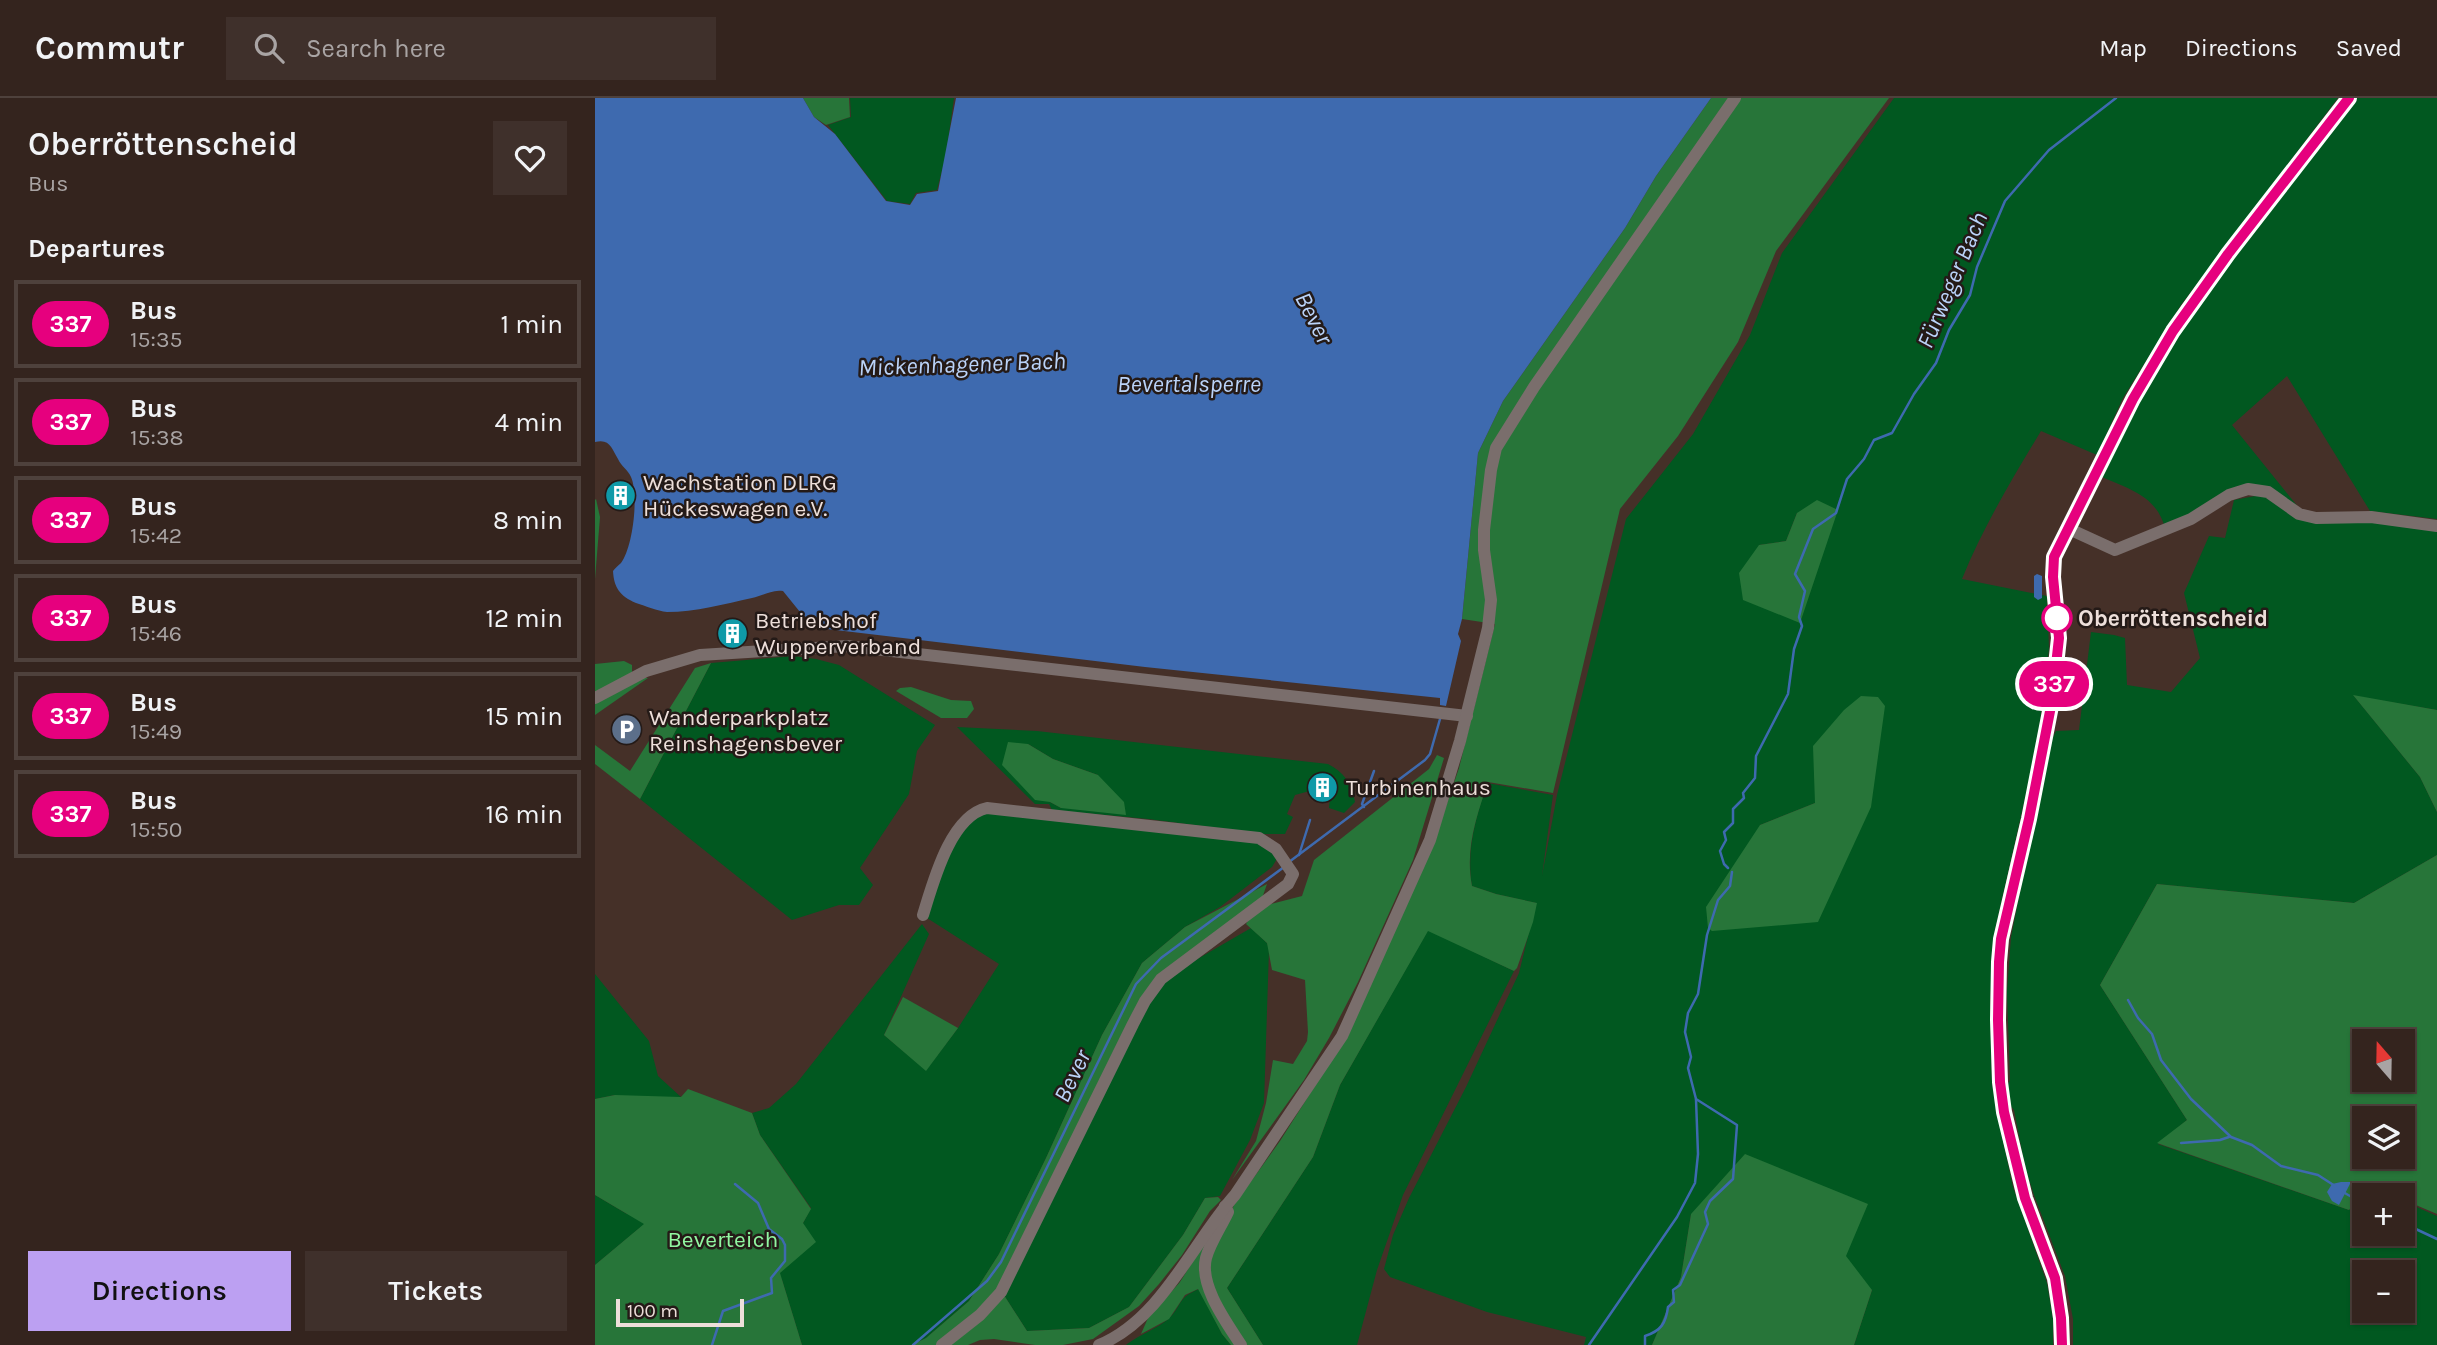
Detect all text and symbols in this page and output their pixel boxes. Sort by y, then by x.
search box [226,17,716,80]
text: Commutr [35,29,184,67]
icon: search [250,29,288,67]
text: Search here [306,33,446,64]
text: Map [2099,34,2147,62]
text: Directions [2185,34,2298,62]
text: Saved [2336,34,2402,62]
button: heart [493,121,567,195]
text: Oberröttenscheid [28,125,298,163]
text: Bus [28,170,68,197]
water label: Fürweger Bach [1911,208,1993,352]
text: Departures [28,233,165,264]
water label: Bever [1289,287,1339,349]
text: Bus [130,295,177,326]
text: 1 min [500,309,563,340]
text: 337 [50,310,91,338]
text: 15:35 [130,326,182,353]
water label: Mickenhagener Bach [858,346,1066,382]
water label: Bevertalsperre [1117,370,1261,398]
text: Bus [130,393,177,424]
text: 4 min [495,407,563,438]
text: 337 [50,408,91,436]
text: 15:38 [130,424,184,451]
place label: Wachstation DLRG Hückeswagen e.V. [643,469,837,522]
building icon: Wachstation DLRG Hückeswagen e.V. [603,478,637,512]
text: Bus [130,491,177,522]
text: 8 min [493,505,563,536]
text: 337 [50,506,91,534]
text: 15:42 [130,522,182,549]
text: Bus [130,589,177,620]
text: 12 min [485,603,563,634]
marker: Oberröttenscheid [2042,603,2072,633]
text: 337 [50,604,91,632]
place label: Oberröttenscheid [2078,605,2268,632]
place label: Betriebshof Wupperverband [755,607,921,660]
building icon: Betriebshof Wupperverband [715,616,749,650]
text: 15:46 [130,620,182,647]
line badge: 337 [2014,661,2094,707]
text: 337 [2033,670,2075,698]
text: Bus [130,687,177,718]
text: 15 min [486,701,563,732]
text: 337 [50,702,91,730]
place label: Wanderparkplatz Reinshagensbever [649,704,843,757]
parking icon: Wanderparkplatz Reinshagensbever [609,713,643,747]
text: 15:49 [130,718,182,745]
building icon: Turbinenhaus [1306,770,1340,804]
place label: Turbinenhaus [1346,774,1491,801]
text: Bus [130,785,177,816]
text: 16 min [486,799,563,830]
text: 337 [50,800,91,828]
text: 15:50 [130,816,183,843]
north arrow [2352,1029,2415,1092]
map controls [2352,1029,2415,1323]
water label: Bever [1047,1045,1097,1107]
button: layers [2352,1106,2415,1169]
button: + [2352,1183,2415,1246]
park label: Beverteich [668,1226,778,1253]
button: Directions [28,1251,291,1331]
button: Tickets [305,1251,567,1331]
button: − [2352,1260,2415,1323]
scale bar [616,1296,744,1328]
text: 100 m [627,1300,678,1322]

